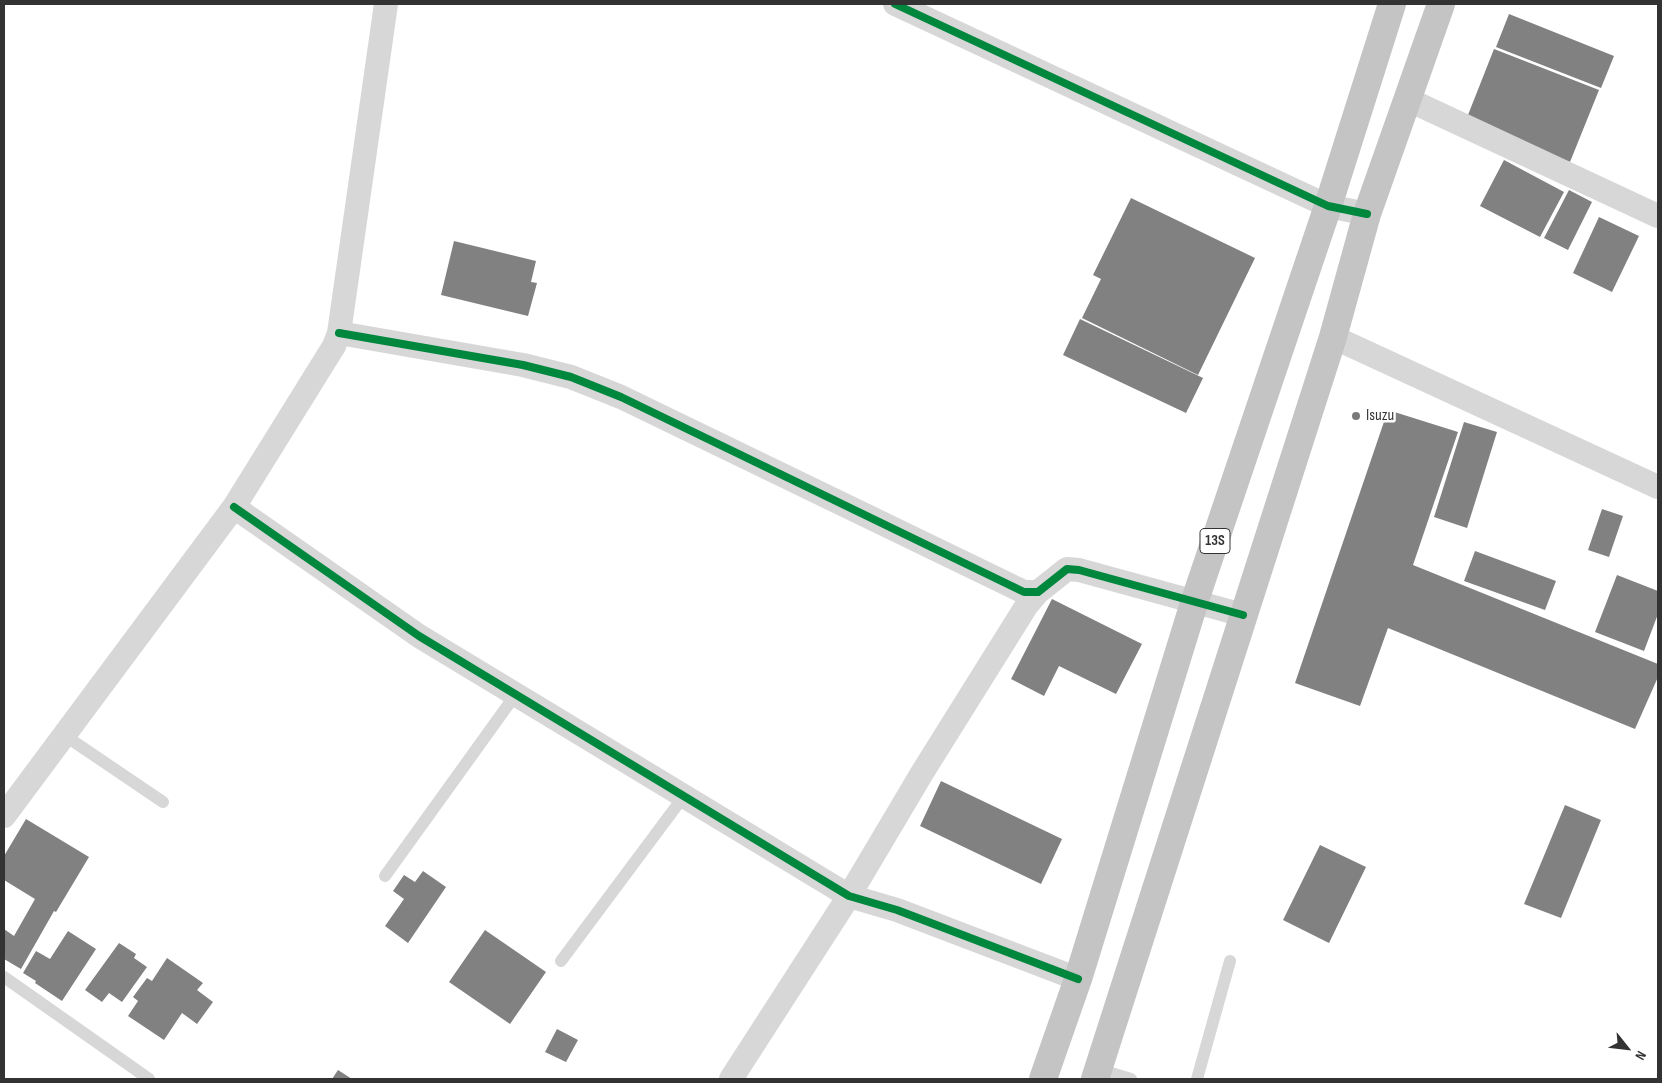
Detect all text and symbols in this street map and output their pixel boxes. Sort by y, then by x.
place label: Isuzu [1366,406,1394,426]
marker: Isuzu [1350,410,1362,422]
road number: 13S [1200,528,1230,554]
north arrow [1602,1023,1652,1073]
text: N [1631,1048,1650,1063]

